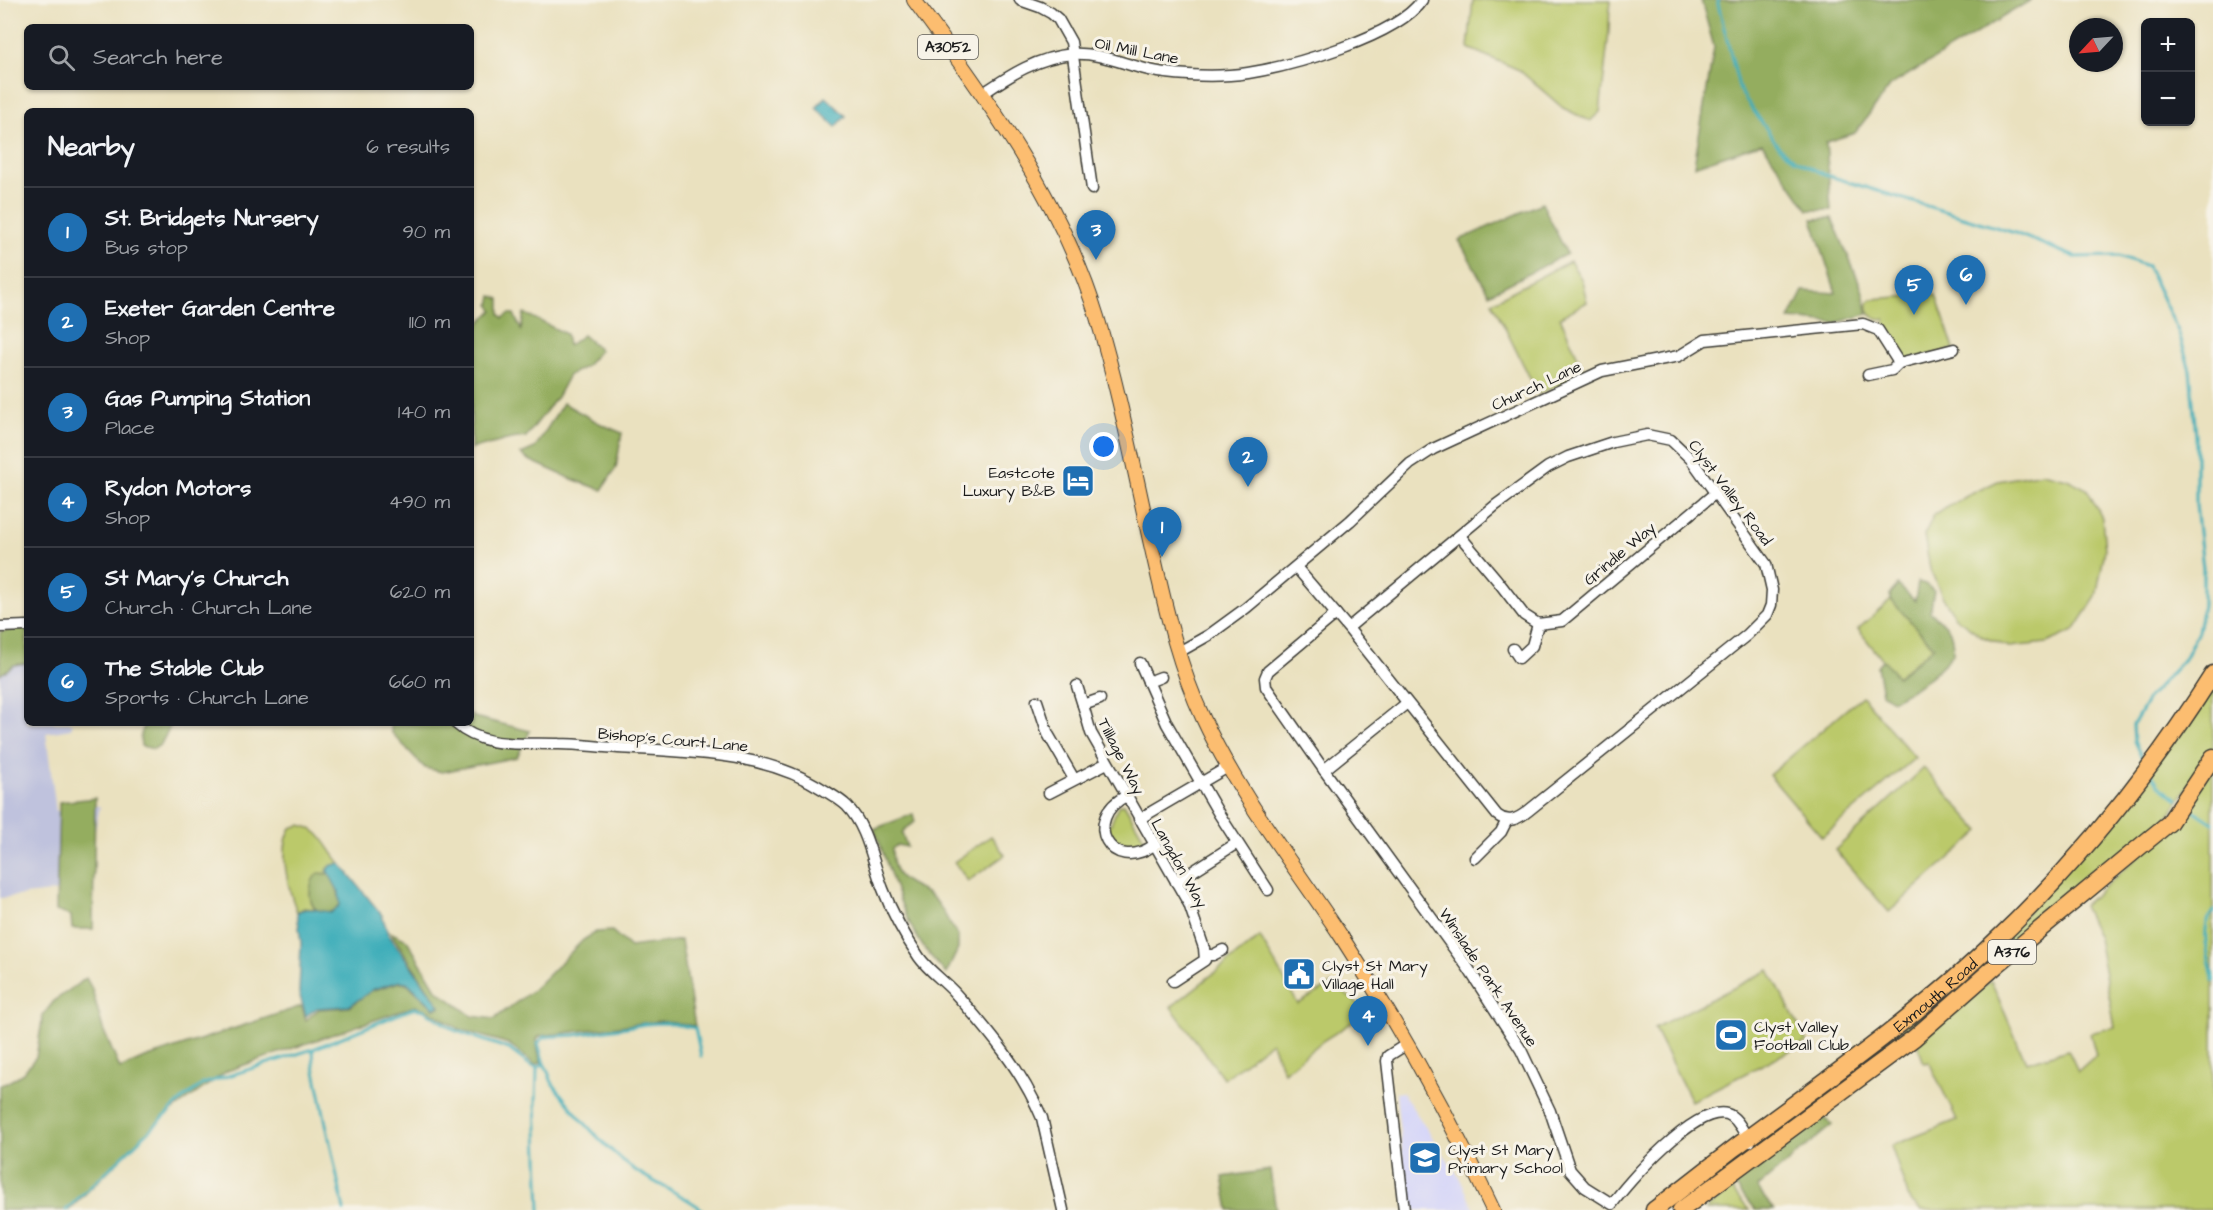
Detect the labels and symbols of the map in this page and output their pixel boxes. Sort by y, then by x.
north arrow [2069,18,2123,72]
street label: Oil Mill Lane [1093,32,1181,70]
road number: A3052 [918,35,978,59]
pin: 3 [1076,210,1116,260]
pin: 6 [1946,256,1986,305]
pin: 5 [1894,266,1934,315]
street label: Church Lane [1488,355,1585,416]
your location [1089,432,1118,461]
street label: Clyst Valley Road [1682,435,1777,551]
pin: 2 [1228,438,1268,487]
place label: Eastcote Luxury B&B [963,462,1056,503]
hotel icon: Eastcote Luxury B&B [1060,463,1096,499]
pin: 1 [1142,508,1182,557]
street label: Grindle Way [1579,517,1661,591]
street label: Tilllage Way [1091,714,1150,799]
street label: Bishop's Court Lane [597,722,749,758]
street label: Langdon Way [1145,815,1213,913]
street label: Winslade Park Avenue [1434,904,1543,1051]
road number: A376 [1988,940,2036,964]
street label: Exmouth Road [1889,953,1983,1038]
place label: Clyst St Mary Village Hall [1322,955,1428,996]
public building icon: Clyst St Mary Village Hall [1281,956,1317,992]
pin: 4 [1348,996,1388,1046]
place label: Clyst Valley Football Club [1754,1016,1849,1056]
sports icon: Clyst Valley Football Club [1713,1017,1749,1053]
place label: Clyst St Mary Primary School [1448,1139,1563,1180]
school or university icon: Clyst St Mary Primary School [1407,1140,1443,1176]

